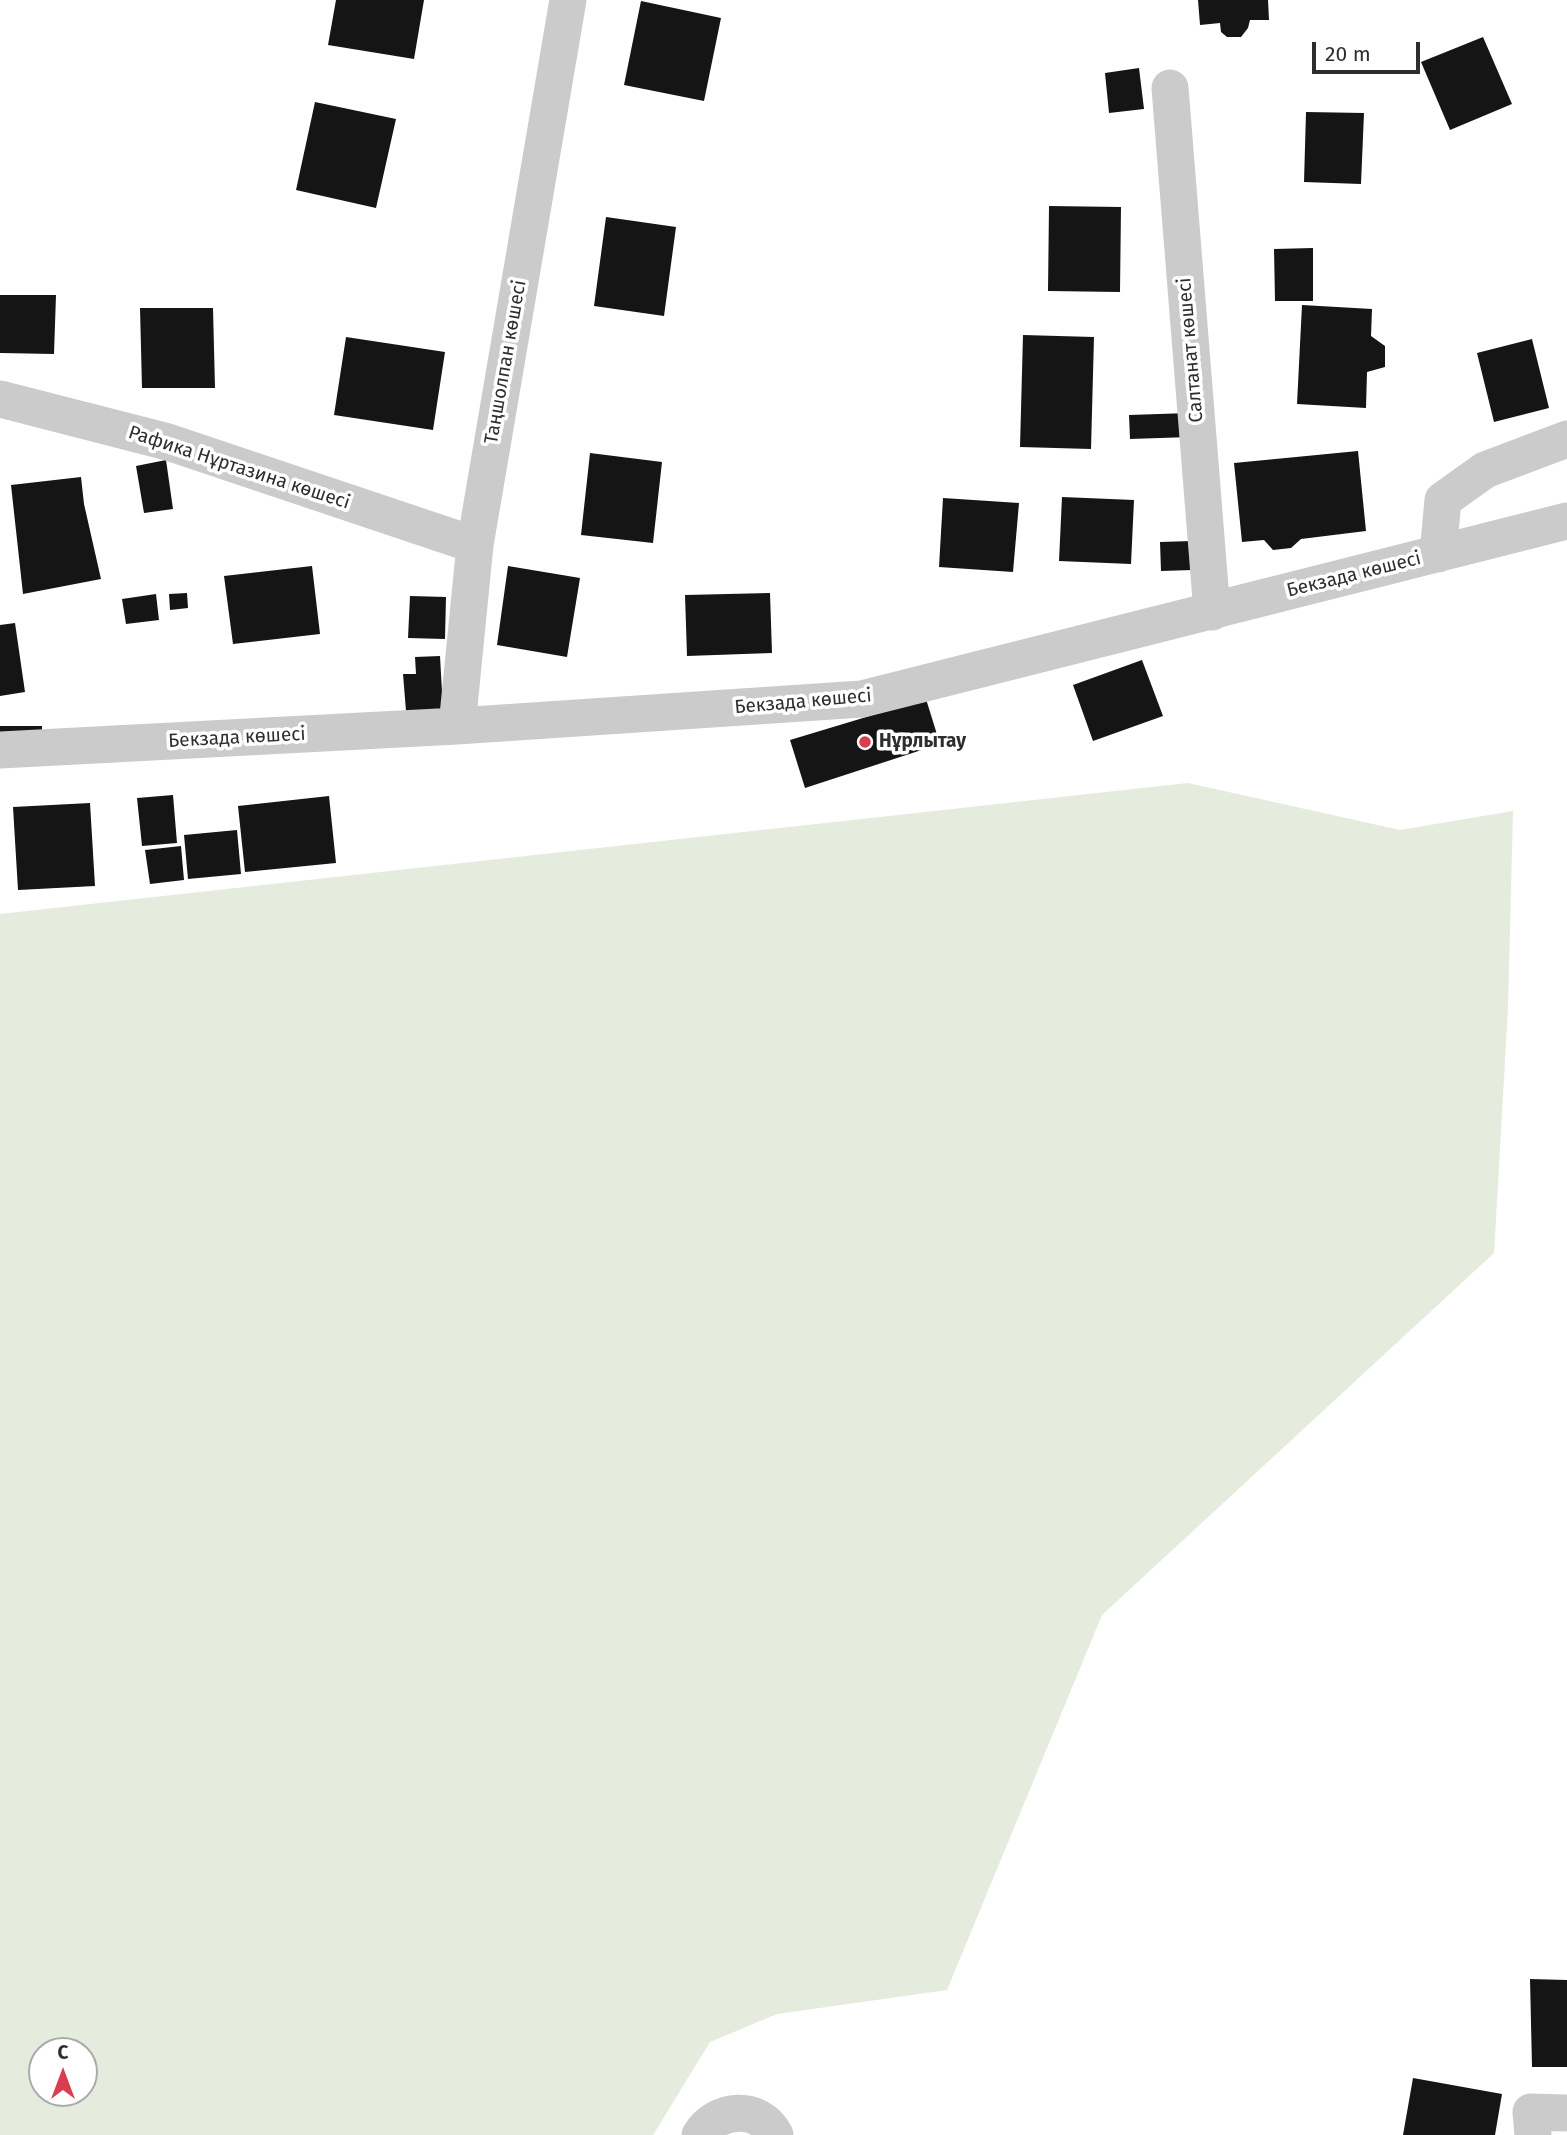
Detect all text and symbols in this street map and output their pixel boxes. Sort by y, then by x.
scale bar [1315,28,1424,72]
text: 20 m [1325,41,1371,67]
street label: Салтанат көшесі [1173,277,1209,423]
street label: Таңшолпан көшесі [480,278,532,446]
street label: Рафика Нұртазина көшесі [125,421,353,515]
street label: Бекзада көшесі [1285,547,1423,603]
street label: Бекзада көшесі [733,685,873,719]
street label: Бекзада көшесі [168,723,306,753]
place label: Нұрлытау [879,731,966,753]
marker: Нұрлытау [857,734,873,750]
north arrow [28,2037,98,2107]
text: С [58,2041,68,2064]

